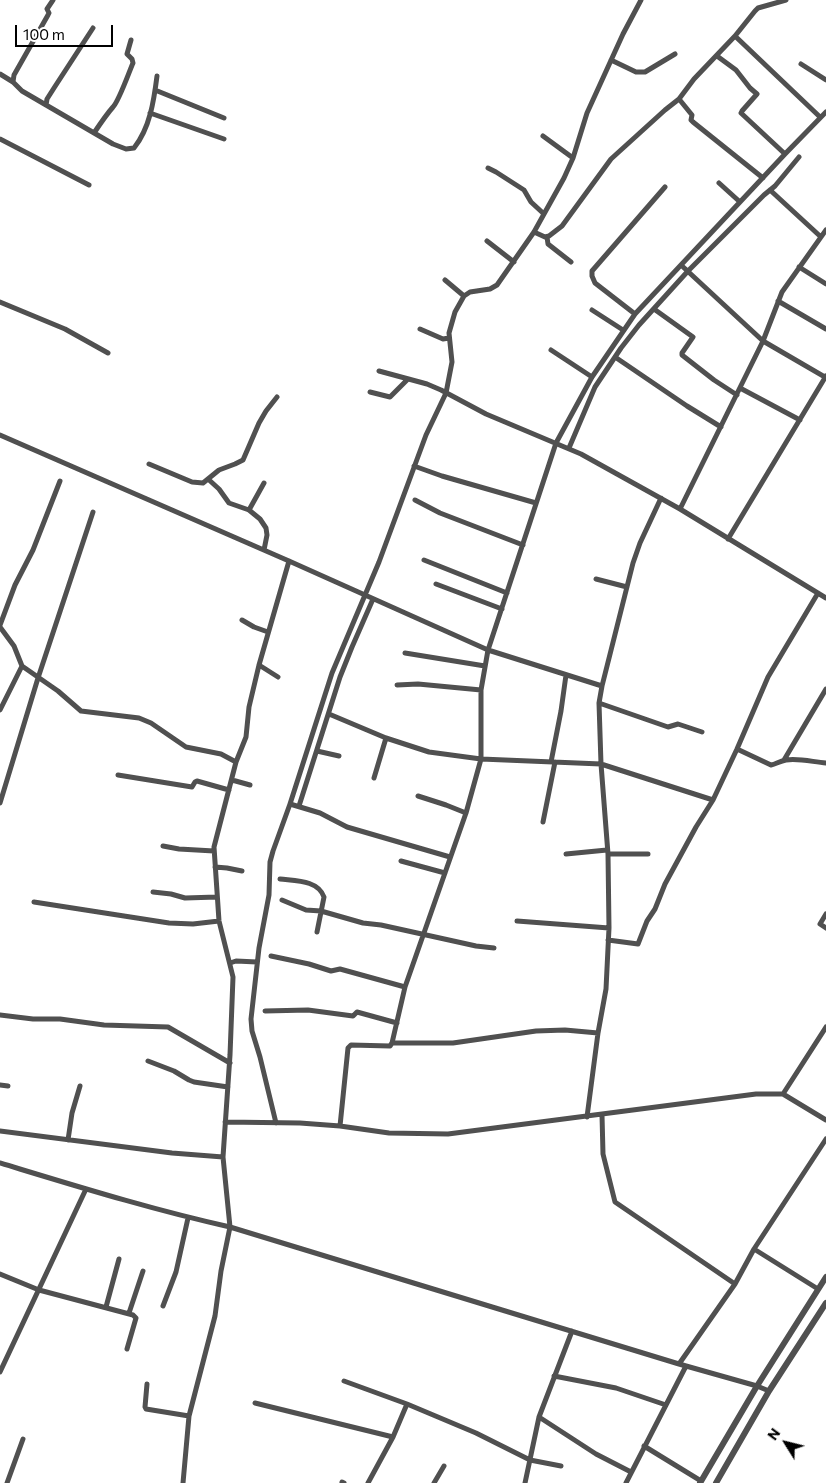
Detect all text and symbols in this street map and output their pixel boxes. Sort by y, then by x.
scale bar [18,15,115,47]
text: 100 m [23,25,65,43]
north arrow [761,1418,811,1468]
text: N [763,1425,783,1443]

